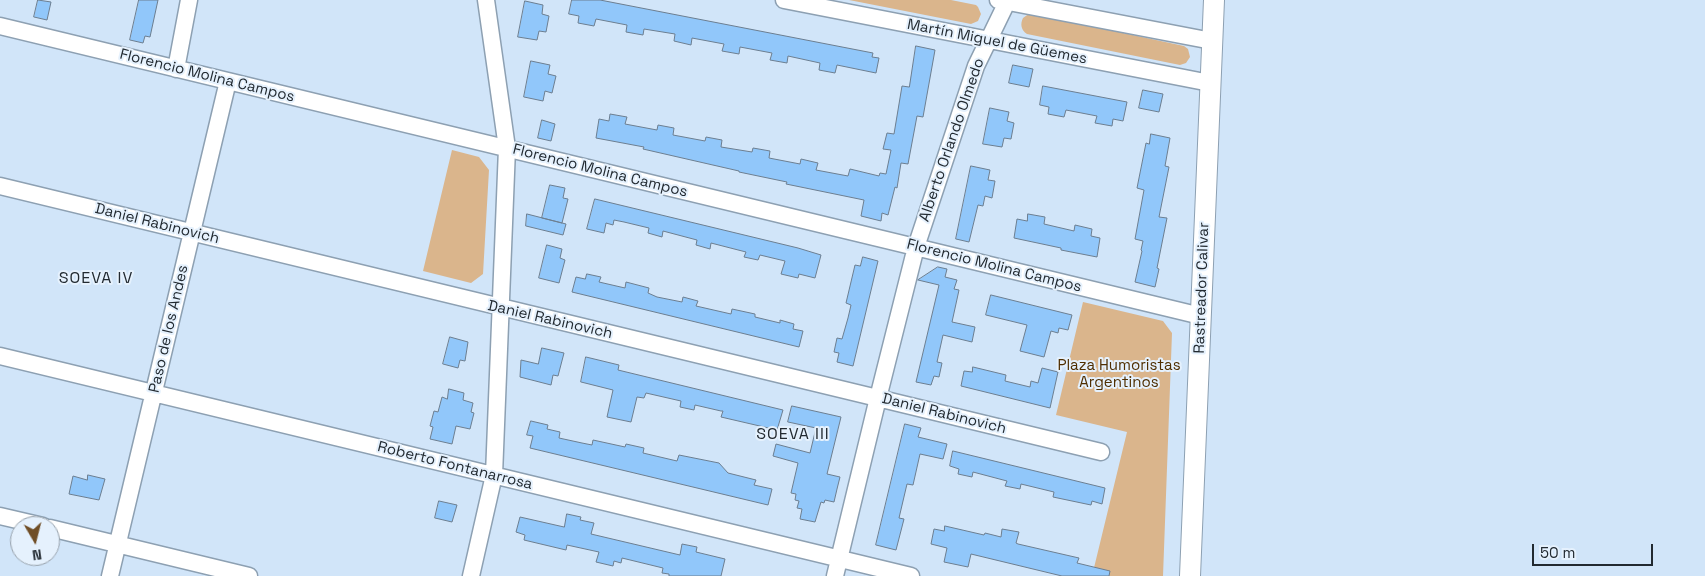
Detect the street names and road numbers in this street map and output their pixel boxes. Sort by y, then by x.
street label: Martín Miguel de Güemes [906,16,1088,68]
street label: Florencio Molina Campos [118,46,296,106]
street label: Alberto Orlando Olmedo [916,56,988,224]
street label: Florencio Molina Campos [511,141,689,201]
street label: Daniel Rabinovich [93,200,221,248]
street label: Rastreador Calivar [1191,222,1213,354]
street label: Florencio Molina Campos [905,236,1083,296]
street label: Paso de los Andes [146,263,192,395]
street label: Daniel Rabinovich [486,297,614,343]
street label: Daniel Rabinovich [880,390,1008,438]
street label: Roberto Fontanarrosa [376,438,534,494]

